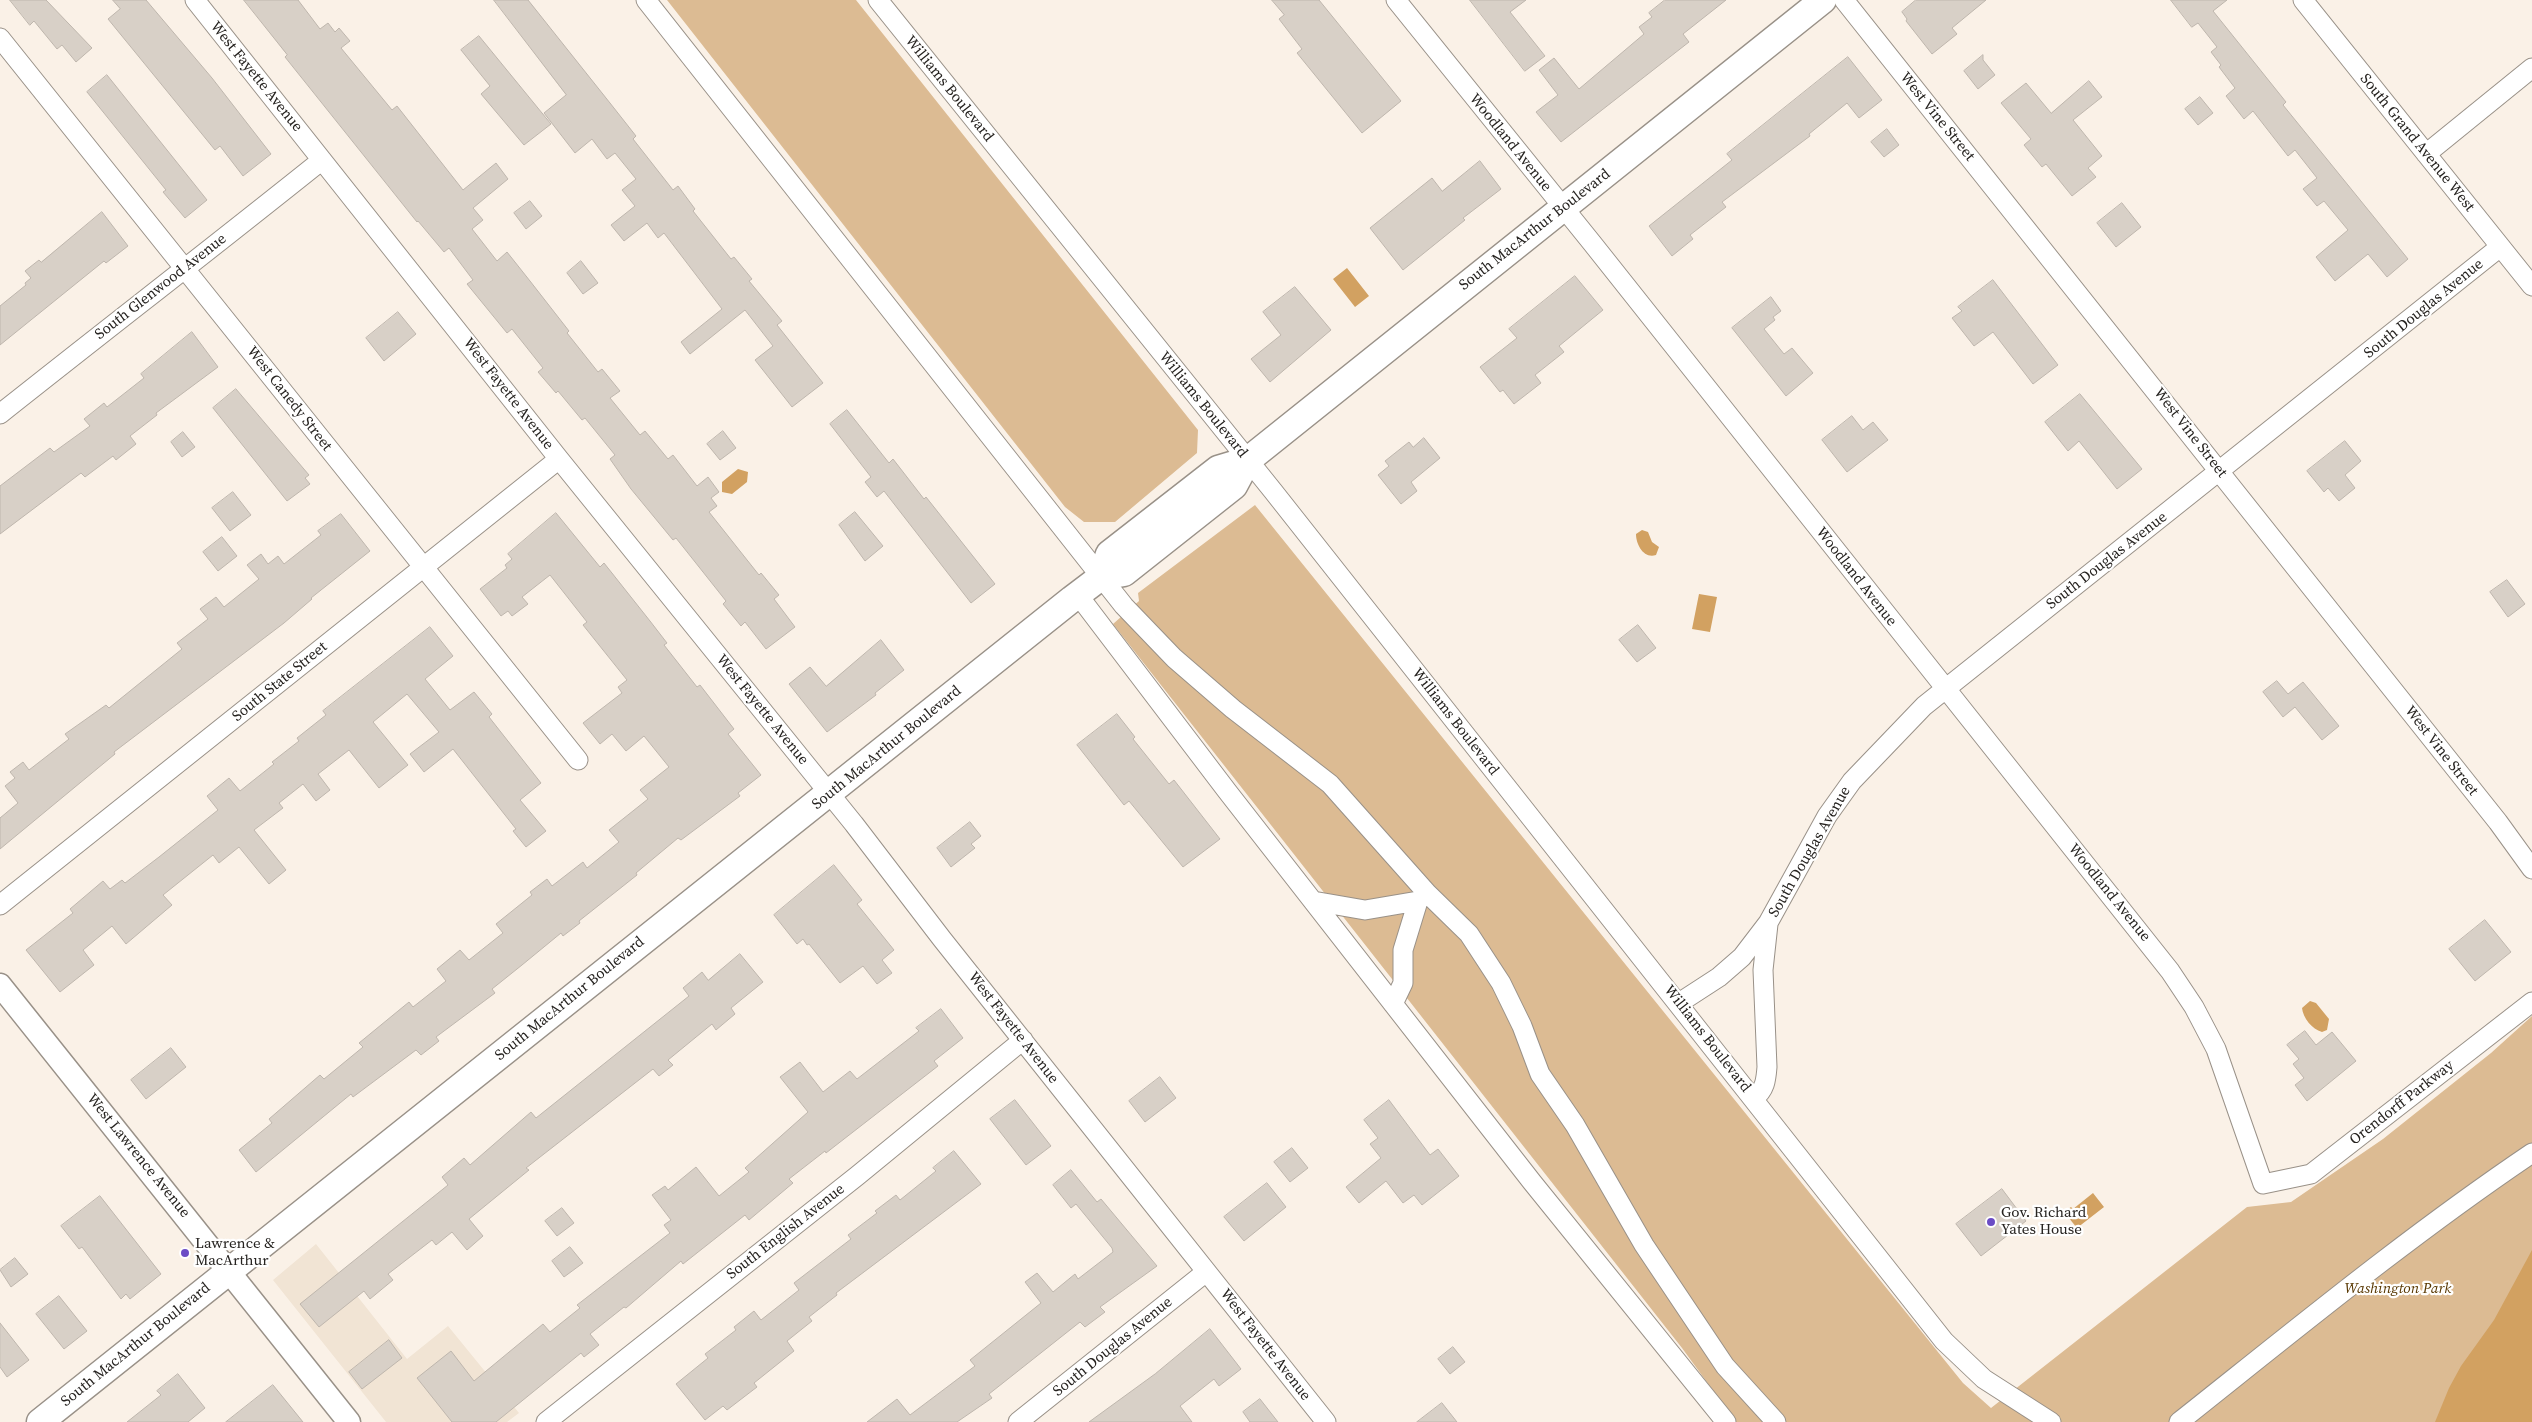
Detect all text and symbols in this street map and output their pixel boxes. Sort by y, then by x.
street label: West Fayette Avenue [206,18,306,136]
street label: Williams Boulevard [901,32,997,146]
street label: West Vine Street [1896,69,1978,165]
street label: South Grand Avenue West [2356,70,2478,216]
street label: Woodland Avenue [1465,90,1555,196]
street label: South MacArthur Boulevard [1456,165,1614,295]
street label: South Glenwood Avenue [92,230,230,344]
street label: South Douglas Avenue [2361,255,2487,363]
street label: West Fayette Avenue [459,335,557,453]
street label: West Canedy Street [243,343,335,455]
street label: Williams Boulevard [1155,348,1251,462]
street label: West Vine Street [2149,384,2231,482]
street label: South Douglas Avenue [2043,508,2171,614]
street label: Woodland Avenue [1812,524,1900,630]
street label: South State Street [229,638,331,726]
street label: West Fayette Avenue [712,651,812,769]
street label: Williams Boulevard [1408,665,1502,779]
street label: South MacArthur Boulevard [809,682,965,814]
street label: West Vine Street [2400,702,2482,800]
street label: South Douglas Avenue [1765,783,1855,921]
street label: Woodland Avenue [2064,840,2154,946]
street label: South MacArthur Boulevard [492,933,648,1065]
street label: West Fayette Avenue [964,969,1062,1087]
street label: Williams Boulevard [1660,982,1754,1096]
street label: Orendorff Parkway [2346,1057,2458,1149]
street label: West Lawrence Avenue [82,1090,194,1222]
street label: South English Avenue [723,1180,849,1284]
place label: Gov. Richard Yates House [2001,1204,2086,1239]
marker: Gov. Richard Yates House [1985,1216,1997,1228]
place label: Lawrence & MacArthur [195,1235,275,1270]
marker: Lawrence & MacArthur [179,1247,191,1259]
street label: South MacArthur Boulevard [58,1279,214,1411]
park label: Washington Park [2345,1280,2451,1298]
street label: West Fayette Avenue [1216,1286,1314,1404]
street label: South Douglas Avenue [1050,1293,1176,1401]

